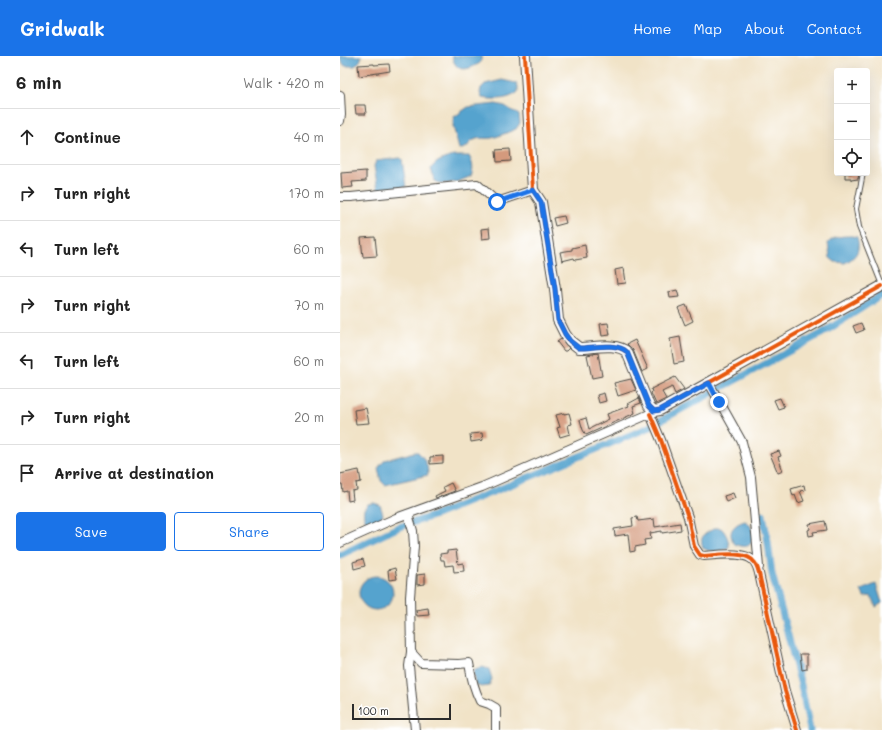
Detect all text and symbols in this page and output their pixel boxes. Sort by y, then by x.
text: Gridwalk [20,16,105,41]
text: Home [633,19,671,38]
text: Map [693,19,722,38]
text: About [744,19,785,38]
text: Contact [807,19,862,38]
map controls [834,68,870,176]
button: + [834,68,870,104]
text: 6 min [16,71,61,93]
text: Walk · 420 m [243,74,324,91]
button: − [834,104,870,140]
icon: ahead [16,126,38,148]
text: Continue [54,127,121,147]
text: 40 m [294,128,324,145]
button: locate [834,140,870,176]
icon: right [16,182,38,204]
text: Turn right [54,183,131,203]
text: 170 m [288,184,324,201]
route start [488,193,506,211]
icon: left [16,238,38,260]
text: Turn left [54,239,119,259]
text: 60 m [294,240,324,257]
icon: right [16,294,38,316]
text: Turn right [54,295,131,315]
text: 70 m [294,296,324,313]
icon: left [16,350,38,372]
text: Turn left [54,351,119,371]
text: 60 m [294,352,324,369]
route end [710,393,728,411]
icon: right [16,406,38,428]
text: Turn right [54,407,131,427]
text: 20 m [294,408,324,425]
icon: arrive [16,462,38,484]
text: Arrive at destination [54,463,214,483]
button: Save [16,512,166,551]
button: Share [174,512,324,551]
scale bar [352,702,451,721]
text: 100 m [358,703,389,718]

